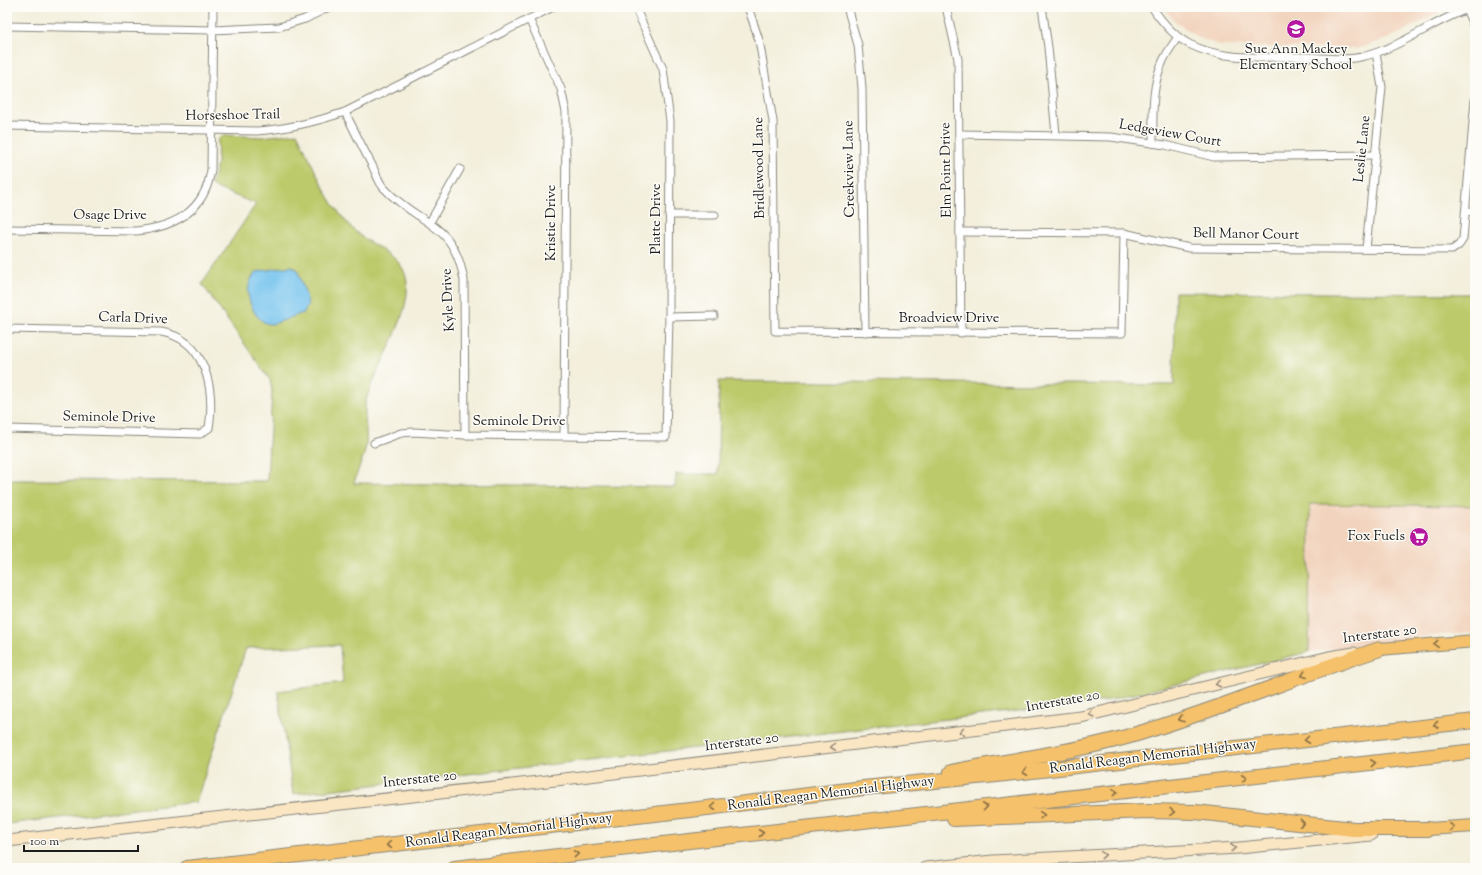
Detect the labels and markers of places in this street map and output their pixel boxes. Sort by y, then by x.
school or university icon: Sue Ann Mackey Elementary School [1285,18,1307,40]
place label: Sue Ann Mackey Elementary School [1240,40,1353,76]
supermarket icon: Fox Fuels [1408,526,1430,548]
place label: Fox Fuels [1348,527,1405,547]

